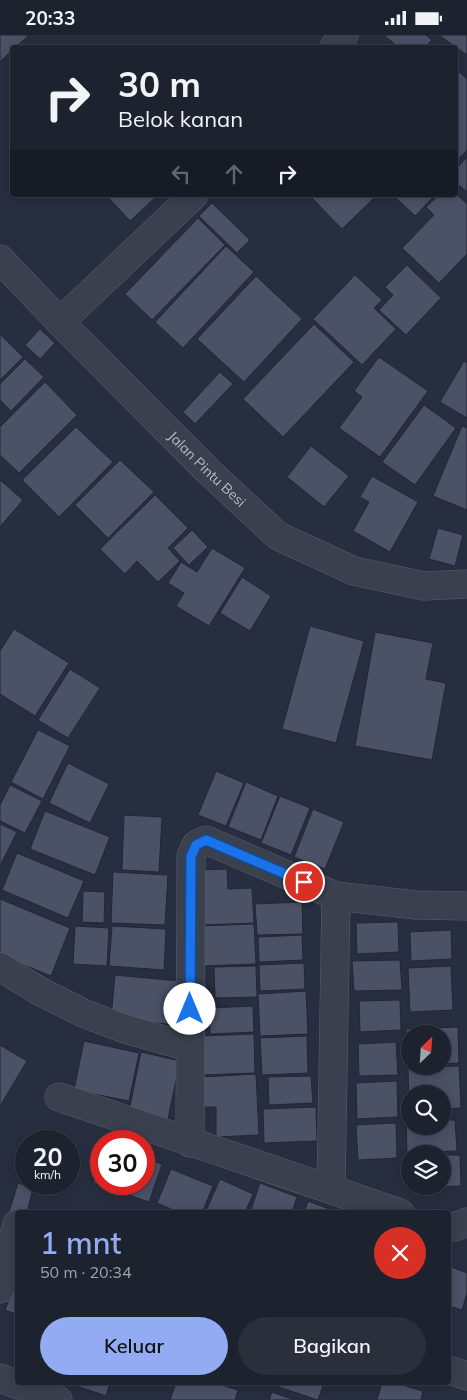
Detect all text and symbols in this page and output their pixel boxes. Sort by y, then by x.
text: 20:33 [25,6,75,30]
text: 30 m [118,62,201,106]
icon: right [35,65,100,130]
text: Belok kanan [118,105,243,133]
icon: left [167,160,195,188]
icon: ahead [220,160,248,188]
icon: right [273,160,301,188]
street label: Jalan Pintu Besi [164,427,250,511]
pin [283,861,325,903]
icon: arrive [290,868,318,896]
position arrow [163,982,215,1034]
north arrow [401,1025,451,1075]
map controls [401,1025,451,1195]
button: search [401,1085,451,1135]
speed limit sign: 30 [90,1130,155,1195]
text: 20 [32,1141,63,1172]
button: layers [401,1145,451,1195]
text: km/h [34,1167,61,1182]
text: 1 mnt [40,1224,121,1262]
button: close [374,1227,426,1279]
text: 50 m · 20:34 [40,1262,132,1282]
button: Keluar [40,1317,228,1375]
button: Bagikan [238,1317,426,1375]

